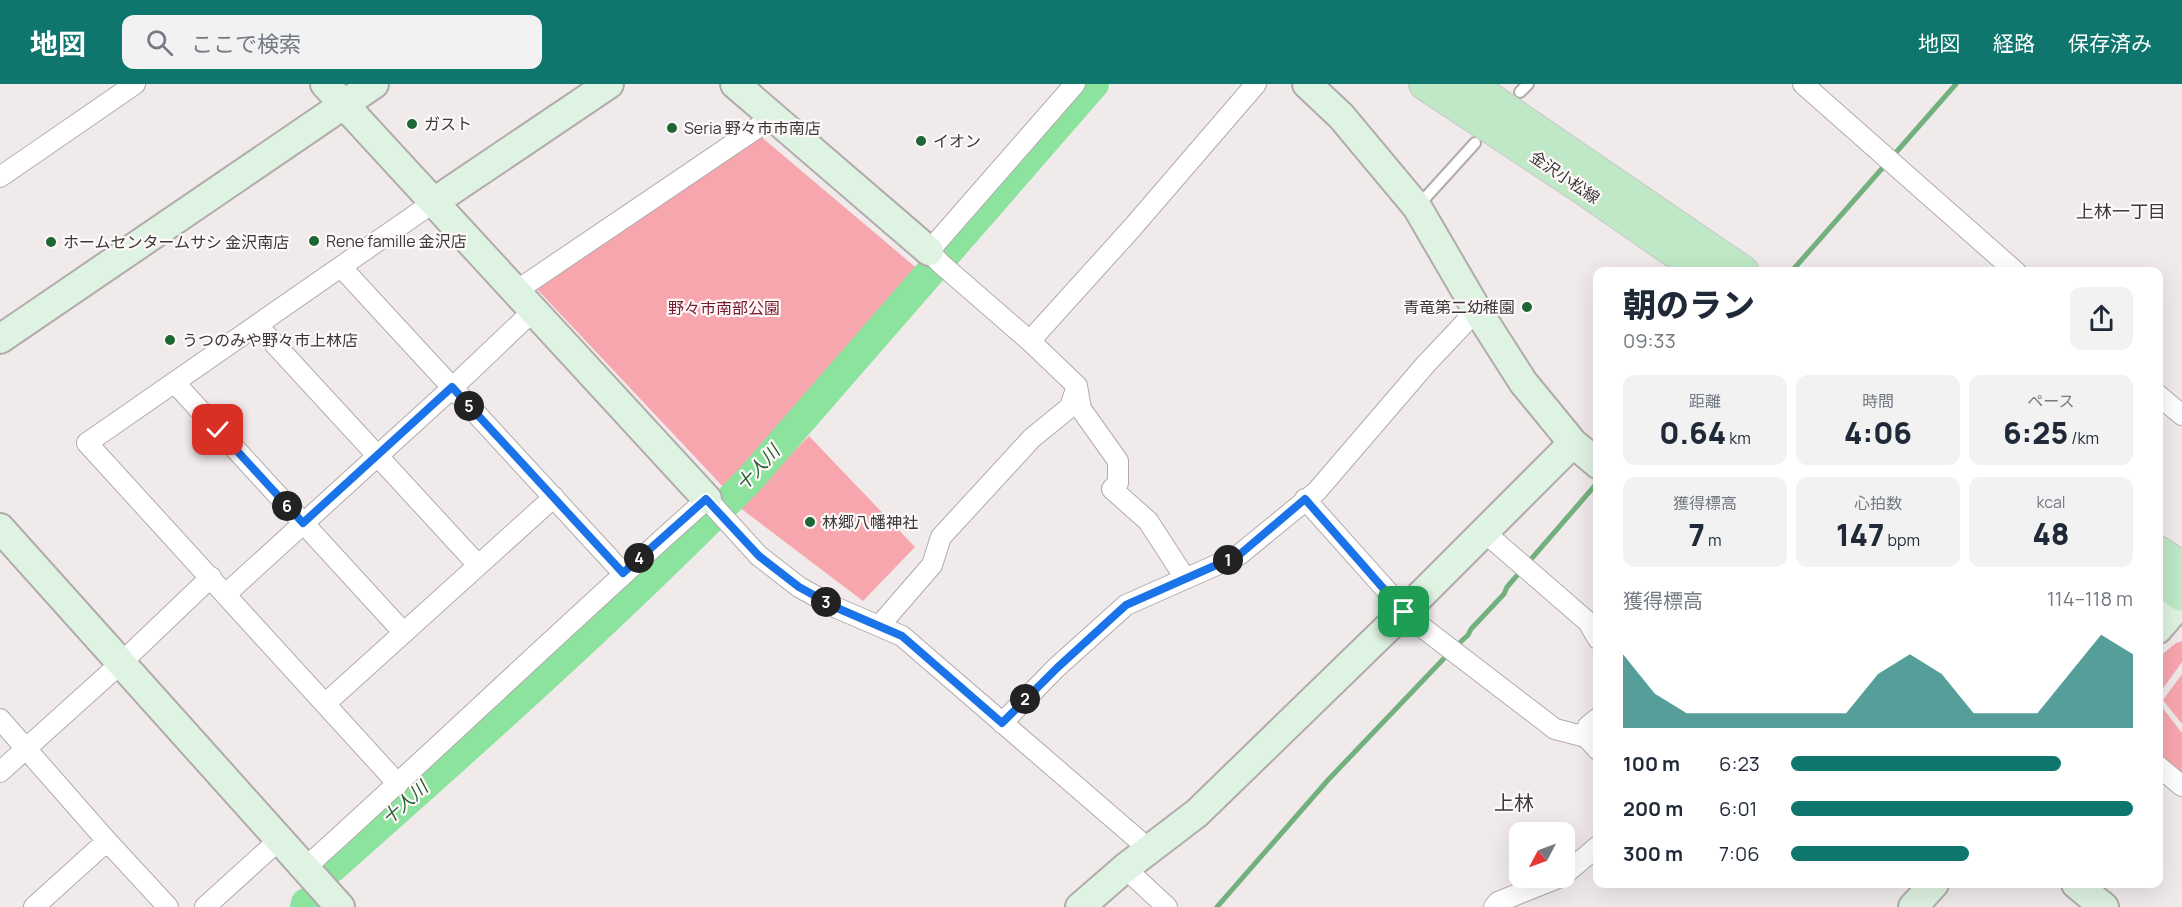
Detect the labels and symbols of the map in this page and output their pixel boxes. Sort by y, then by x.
place label: ガスト [424,113,472,135]
marker: ガスト [405,117,419,131]
place label: Seria 野々市市南店 [684,117,821,139]
marker: Seria 野々市市南店 [665,121,679,135]
place label: イオン [933,130,981,152]
marker: イオン [914,134,928,148]
street label: 金沢小松線 [1526,146,1604,208]
district label: 上林一丁目 [2076,199,2166,223]
place label: Rene famille 金沢店 [326,230,467,252]
place label: ホームセンタームサシ 金沢南店 [63,231,289,253]
marker: Rene famille 金沢店 [307,234,321,248]
marker: ホームセンタームサシ 金沢南店 [44,235,58,249]
place label: 青竜第二幼稚園 [1403,296,1515,318]
park label: 野々市南部公園 [668,297,780,319]
marker: 青竜第二幼稚園 [1520,300,1534,314]
place label: うつのみや野々市上林店 [182,329,358,351]
marker: うつのみや野々市上林店 [163,333,177,347]
pin: 5 [454,391,484,421]
pin [192,404,243,455]
water label: 十人川 [730,438,786,495]
pin: 6 [272,491,302,521]
place label: 林郷八幡神社 [822,511,918,533]
marker: 林郷八幡神社 [803,515,817,529]
pin: 4 [624,543,654,573]
pin: 1 [1213,545,1243,575]
pin [1378,586,1429,637]
pin: 3 [811,587,841,617]
pin: 2 [1010,684,1040,714]
water label: 十人川 [376,774,434,829]
district label: 上林 [1494,789,1534,816]
north arrow [1509,822,1575,888]

